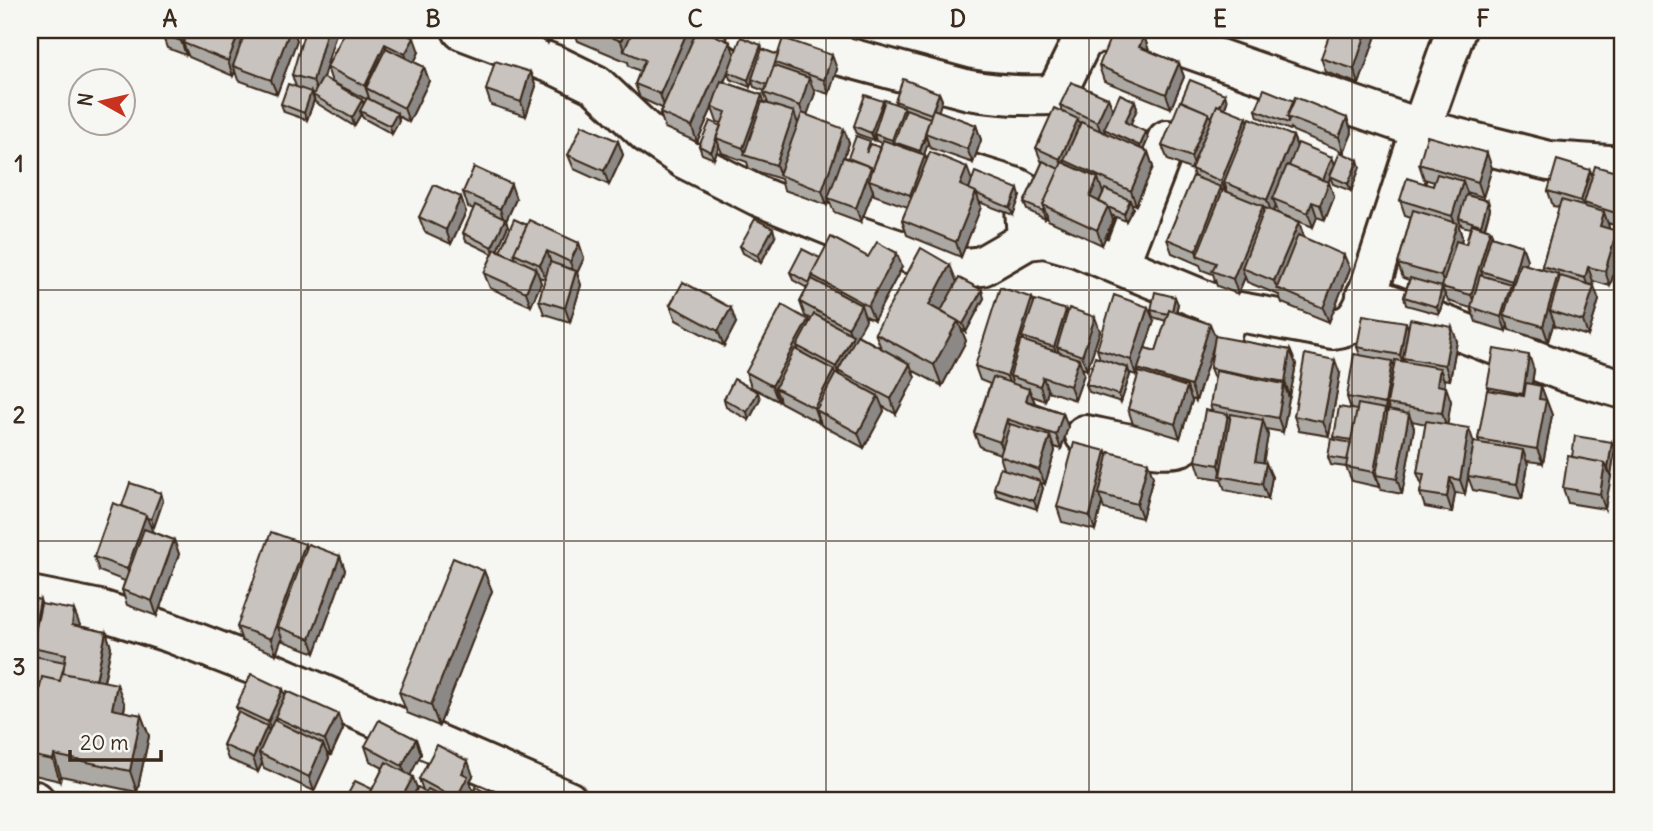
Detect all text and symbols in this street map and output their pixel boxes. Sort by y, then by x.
text: A [163,4,178,33]
text: B [425,4,441,33]
text: C [687,4,703,33]
text: D [950,4,966,33]
text: E [1213,4,1227,33]
text: F [1476,4,1490,33]
north arrow [66,66,136,136]
text: N [72,91,98,108]
text: 1 [14,149,24,178]
text: 2 [13,400,26,429]
text: 3 [12,652,26,681]
scale bar [70,719,161,763]
text: 20 m [80,729,129,756]

